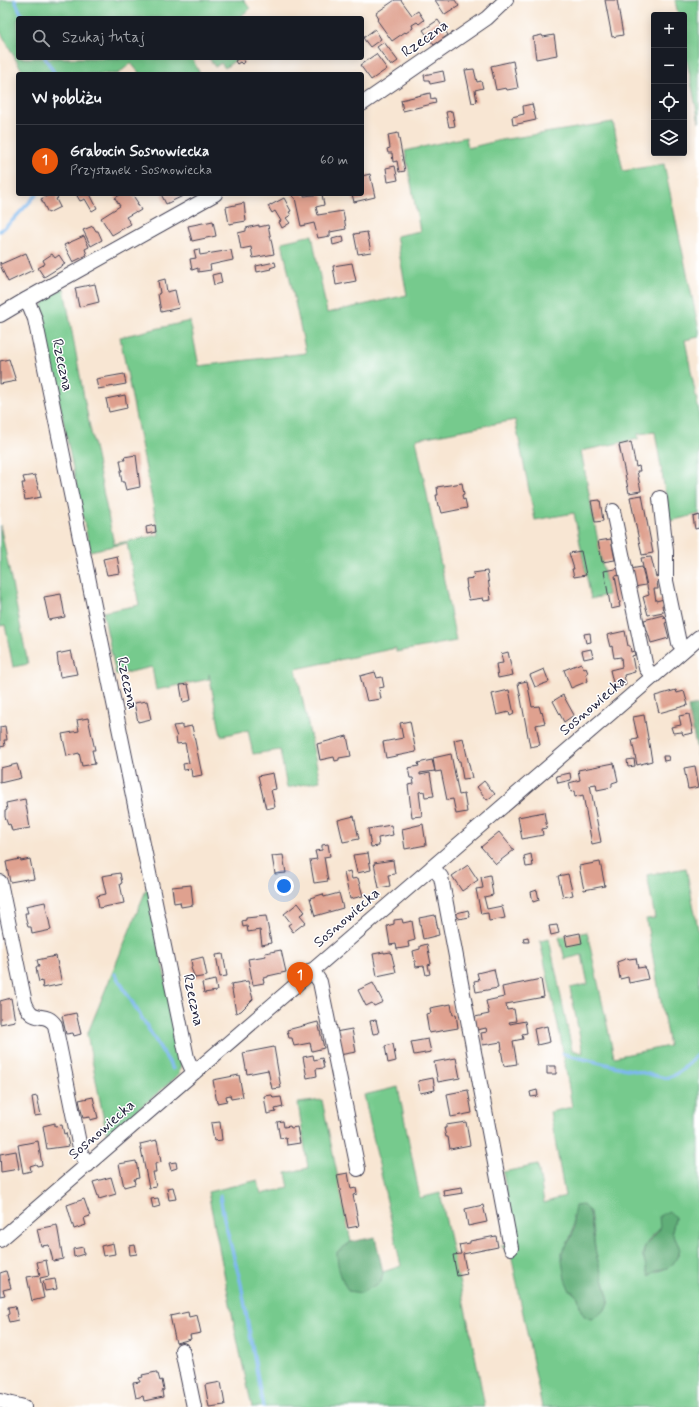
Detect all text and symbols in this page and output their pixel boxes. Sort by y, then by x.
map controls [651,12,687,156]
button: + [651,12,687,48]
search box [16,16,364,60]
street label: Rzeczna [398,16,452,62]
icon: search [30,27,52,49]
text: Szukaj tutaj [62,28,145,48]
button: − [651,48,687,84]
button: locate [651,84,687,120]
text: W pobliżu [32,87,101,109]
button: layers [651,120,687,156]
text: Grabocin Sosnowiecka [70,142,209,162]
text: 1 [42,152,48,169]
text: 60 m [320,152,348,169]
text: Przystanek · Sosnowiecka [70,162,212,179]
street label: Rzeczna [47,337,77,393]
street label: Rzeczna [112,655,142,711]
street label: Sosnowiecka [555,672,631,740]
your location [274,876,294,896]
street label: Sosnowiecka [309,884,385,952]
pin: 1 [287,962,313,995]
street label: Rzeczna [178,972,208,1028]
street label: Sosnowiecka [64,1096,140,1164]

